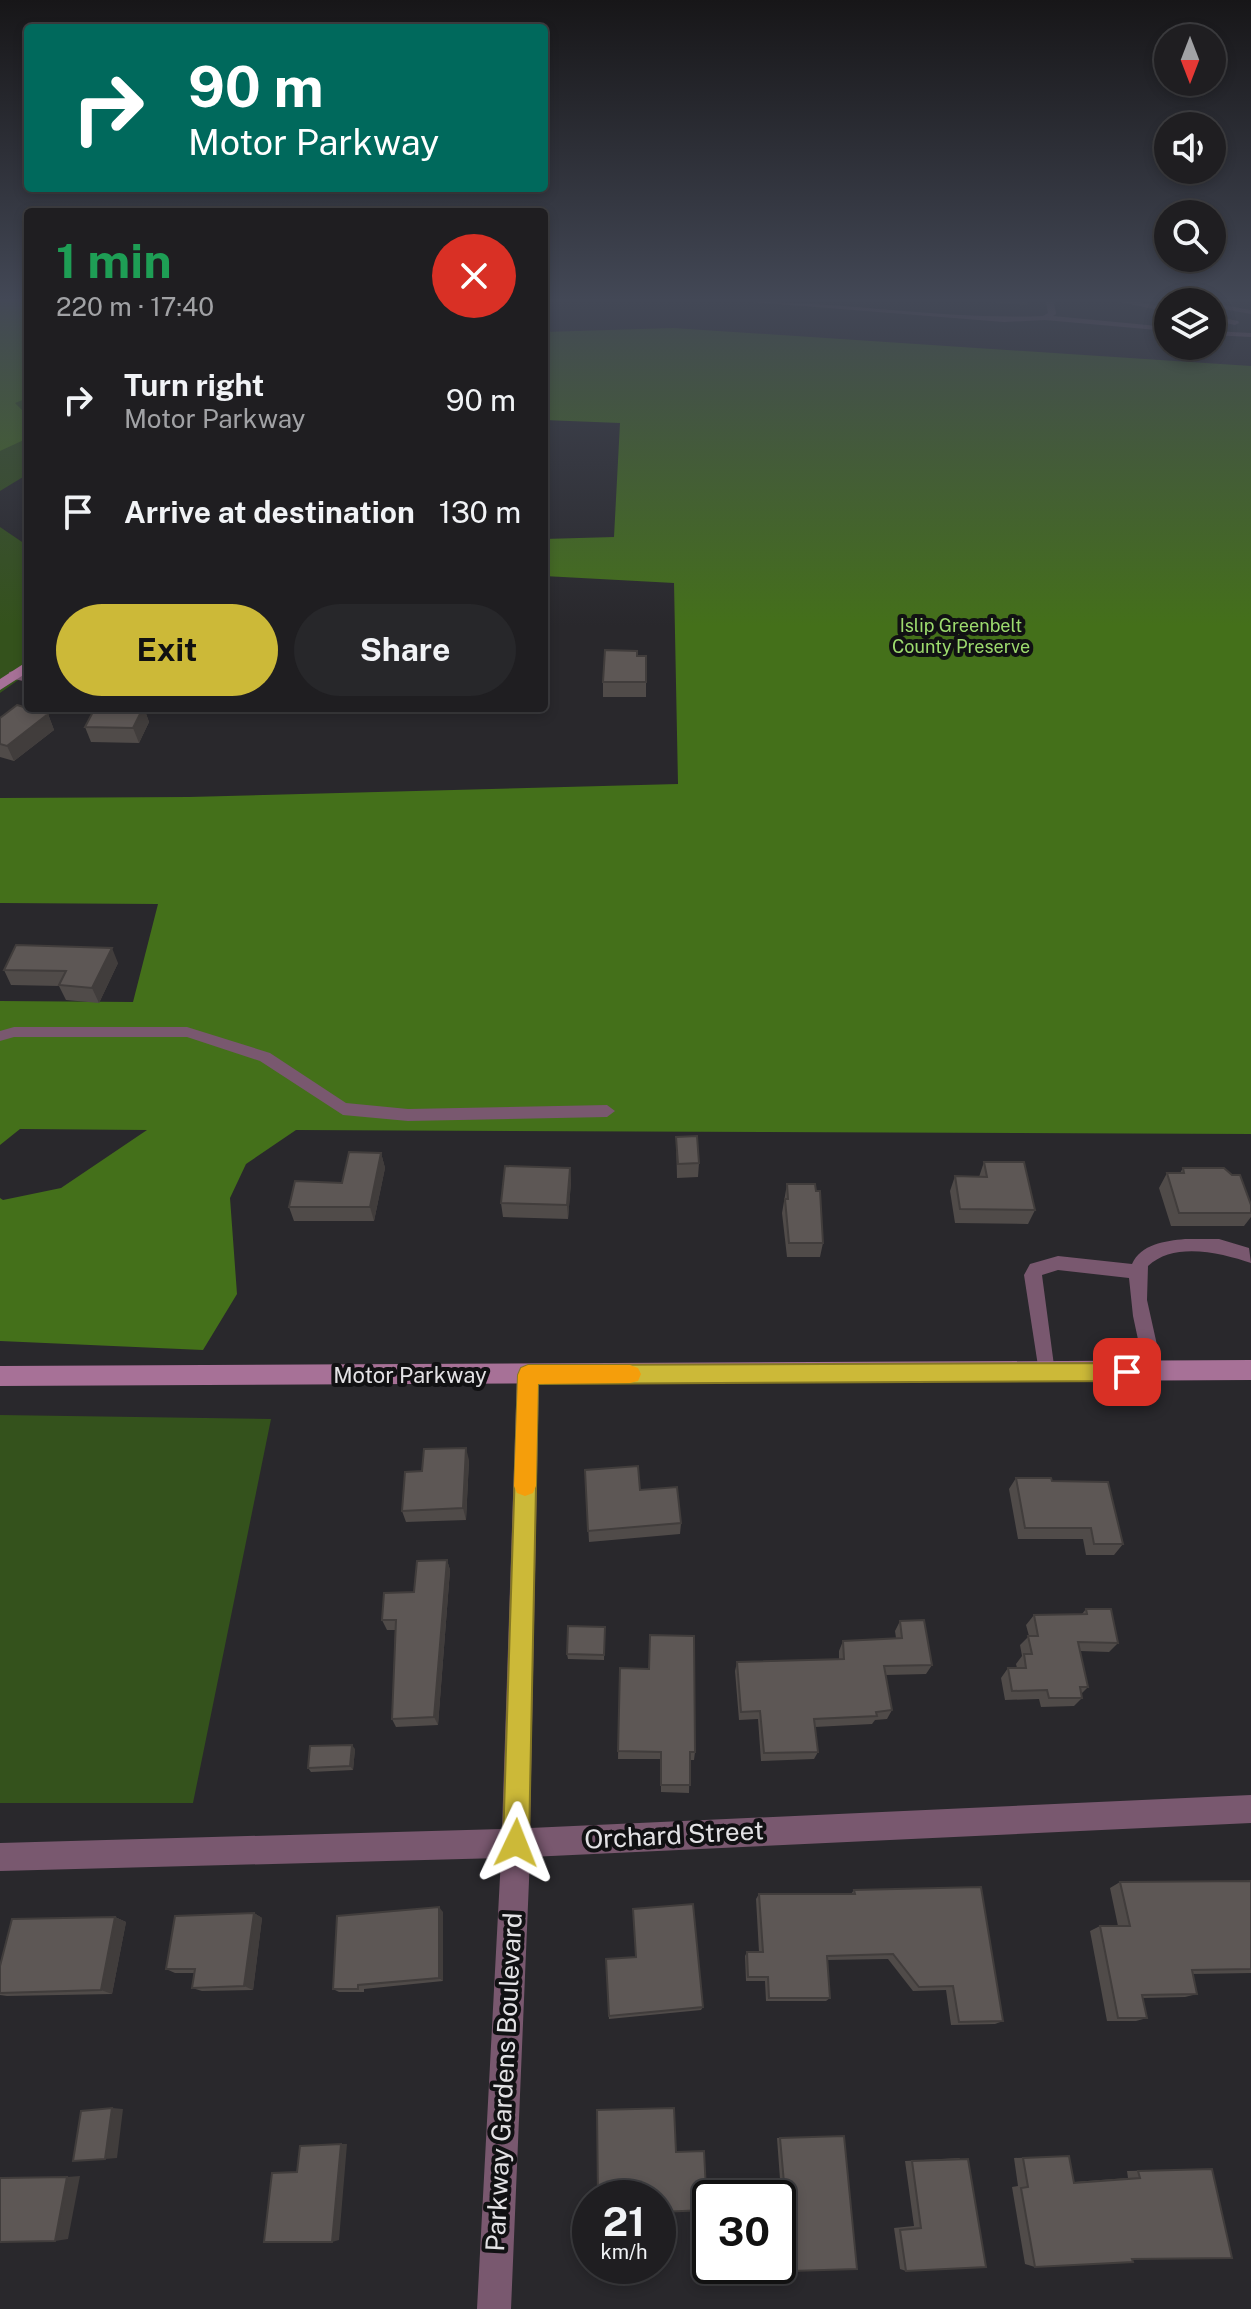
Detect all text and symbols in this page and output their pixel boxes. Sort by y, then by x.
north arrow [1154,24,1226,96]
map controls [1154,24,1226,360]
text: 90 m [188,54,324,120]
icon: right [56,56,160,160]
button: sound [1154,112,1226,184]
text: Motor Parkway [188,121,439,163]
button: search [1154,200,1226,272]
text: 1 min [56,232,172,289]
button: close [432,234,516,318]
button: layers [1154,288,1226,360]
text: 220 m · 17:40 [56,291,214,322]
text: Turn right [124,367,264,403]
icon: right [56,378,100,422]
text: 90 m [446,382,516,418]
text: Motor Parkway [124,403,306,434]
icon: arrive [56,490,100,534]
text: Arrive at destination [124,494,415,530]
text: 130 m [439,494,521,530]
button: Exit [56,604,278,696]
button: Share [294,604,516,696]
park label: Islip Greenbelt County Preserve [892,615,1030,657]
pin [1093,1338,1161,1406]
icon: arrive [1105,1350,1149,1394]
street label: Motor Parkway [333,1362,487,1388]
position arrow [474,1801,558,1885]
street label: Orchard Street [583,1814,765,1855]
street label: Parkway Gardens Boulevard [479,1912,528,2252]
speed limit sign: 30 [692,2180,796,2284]
text: 21 [603,2198,645,2245]
text: km/h [600,2240,648,2264]

